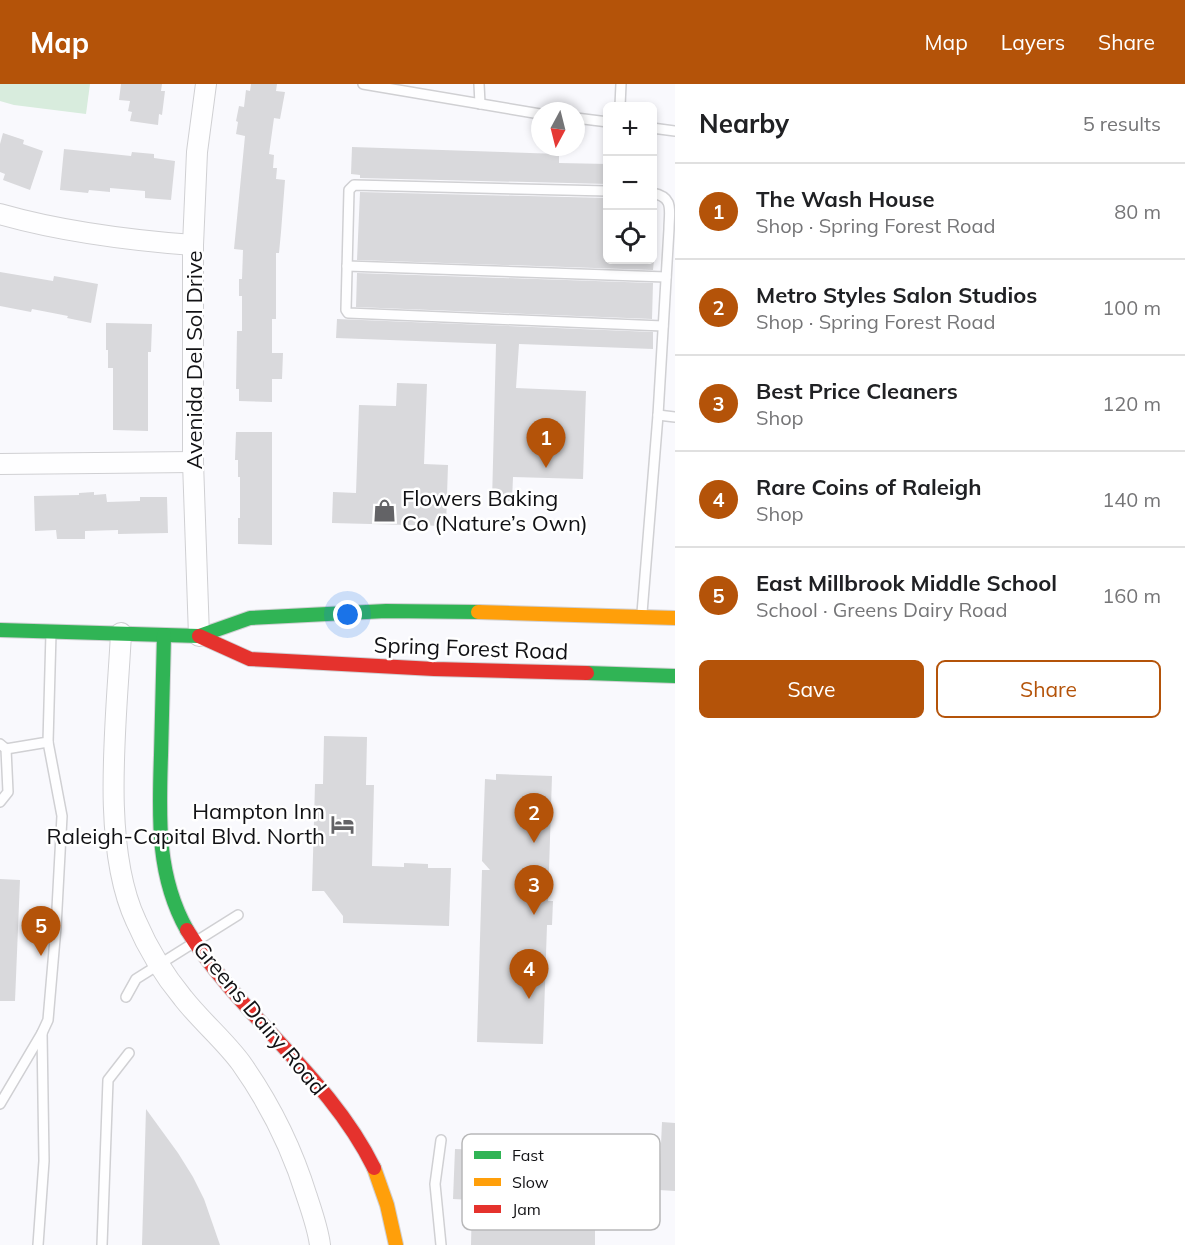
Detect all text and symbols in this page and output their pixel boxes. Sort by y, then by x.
text: Map [30,25,89,60]
text: Map [925,29,968,55]
text: Layers [1001,29,1065,55]
text: Share [1098,29,1155,55]
north arrow [531,102,585,156]
map controls [603,102,657,264]
button: + [603,102,657,156]
text: Nearby [699,107,789,140]
text: 5 results [1083,111,1161,136]
button: − [603,156,657,210]
text: The Wash House [756,185,935,213]
text: 1 [713,199,725,224]
text: 80 m [1114,199,1161,224]
button: locate [603,210,657,264]
text: Shop · Spring Forest Road [756,213,996,238]
street label: Avenida Del Sol Drive [180,250,208,470]
text: Metro Styles Salon Studios [756,281,1037,309]
text: 2 [713,295,725,320]
text: 100 m [1102,295,1161,320]
text: Shop · Spring Forest Road [756,309,996,334]
text: Best Price Cleaners [756,377,958,405]
text: 3 [713,391,725,416]
text: 120 m [1102,391,1161,416]
text: Shop [756,405,804,430]
pin: 1 [526,418,566,468]
text: Rare Coins of Raleigh [756,473,981,501]
place label: Flowers Baking Co (Nature’s Own) [402,484,588,537]
text: 4 [713,487,725,512]
text: 140 m [1102,487,1161,512]
shop icon: Flowers Baking Co (Nature’s Own) [371,498,397,524]
text: Shop [756,501,804,526]
text: East Millbrook Middle School [756,569,1057,597]
text: 5 [713,583,725,608]
text: 160 m [1102,583,1161,608]
text: School · Greens Dairy Road [756,597,1008,622]
your location [333,600,362,629]
street label: Spring Forest Road [373,631,569,665]
button: Save [699,660,924,718]
button: Share [936,660,1161,718]
pin: 2 [514,794,554,843]
place label: Hampton Inn Raleigh-Capital Blvd. North [47,797,325,850]
hotel icon: Hampton Inn Raleigh-Capital Blvd. North [330,811,356,837]
pin: 3 [514,866,554,915]
pin: 5 [22,906,60,956]
street label: Greens Dairy Road [187,935,333,1101]
pin: 4 [510,950,548,999]
legend [462,1134,660,1230]
text: Fast [512,1145,544,1165]
text: Slow [512,1172,549,1192]
text: Jam [512,1199,541,1219]

